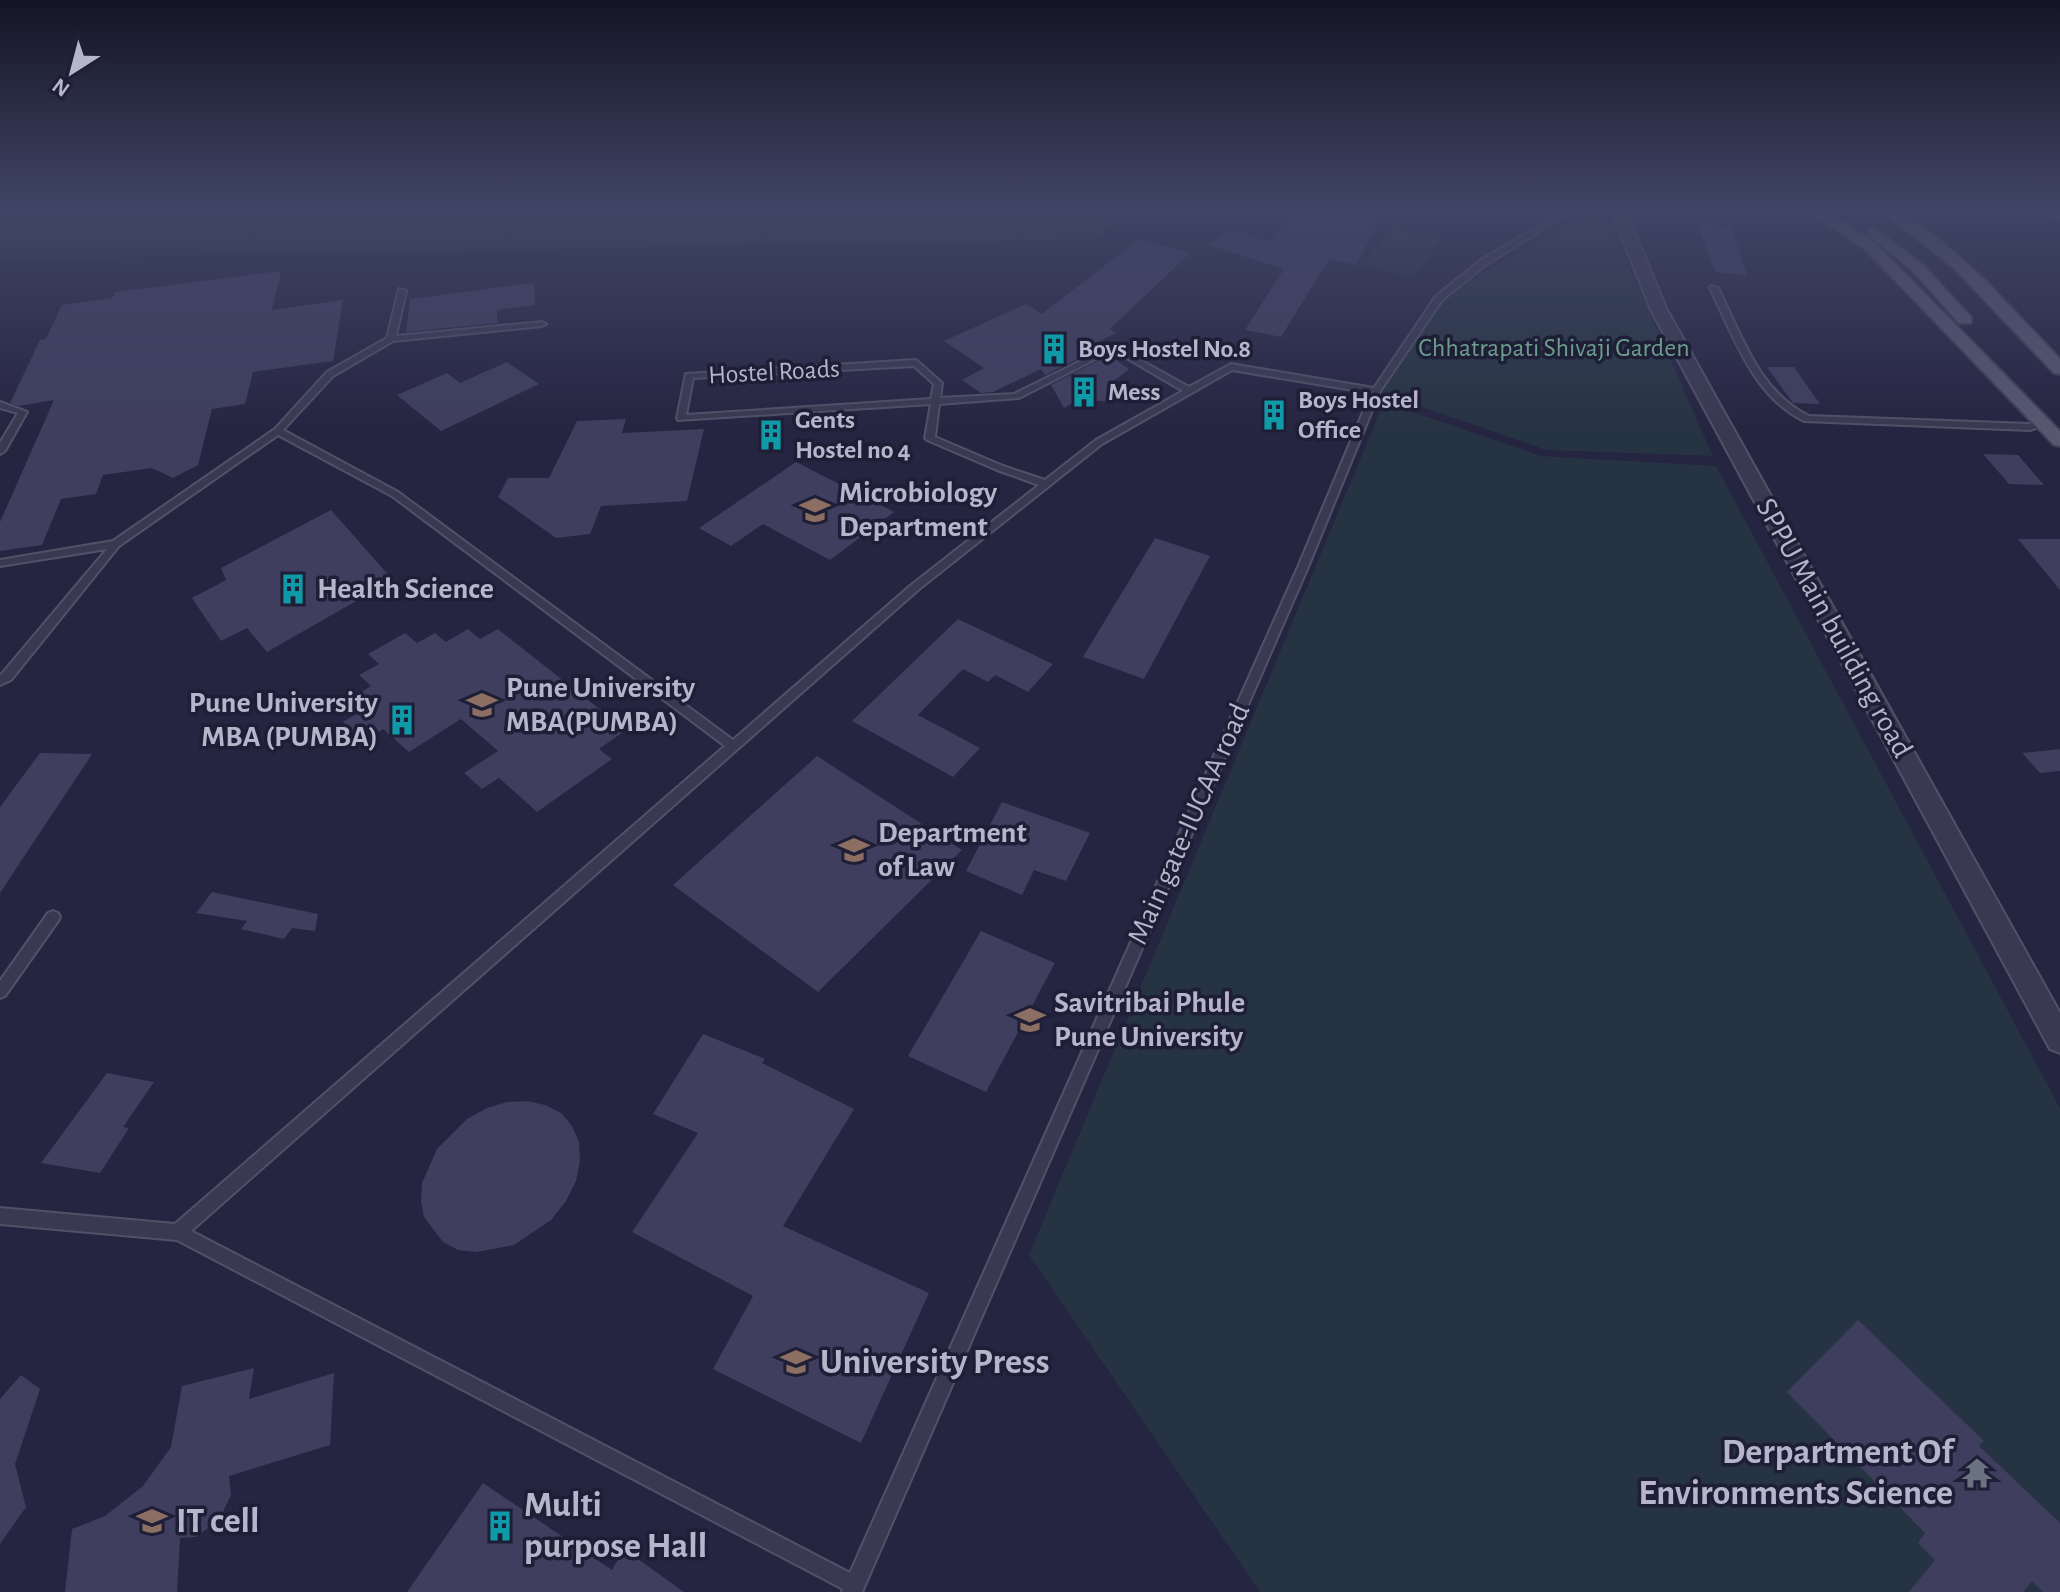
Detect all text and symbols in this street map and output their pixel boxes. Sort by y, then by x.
north arrow [32,32,112,112]
text: N [48,74,73,101]
building icon: Boys Hostel No.8 [1037,332,1071,366]
park label: Chhatrapati Shivaji Garden [1418,335,1690,361]
place label: Boys Hostel No.8 [1078,336,1251,362]
street label: Hostel Roads [708,356,840,388]
building icon: Mess [1067,375,1101,409]
place label: Mess [1108,379,1161,405]
place label: Boys Hostel Office [1298,387,1419,443]
building icon: Boys Hostel Office [1257,398,1291,432]
place label: Gents Hostel no 4 [795,407,911,463]
building icon: Gents Hostel no 4 [754,418,788,452]
place label: Microbiology Department [839,478,998,542]
school or university icon: Microbiology Department [798,493,832,527]
street label: SPPU Main building road [1750,493,1918,763]
building icon: Health Science [276,572,310,606]
place label: Health Science [317,574,494,604]
place label: Pune University MBA(PUMBA) [506,673,696,737]
place label: Pune University MBA (PUMBA) [189,688,379,752]
school or university icon: Pune University MBA(PUMBA) [465,688,499,722]
street label: Main gate-IUCAA road [1122,699,1256,949]
building icon: Pune University MBA (PUMBA) [385,703,419,737]
place label: Department of Law [878,818,1027,882]
school or university icon: Department of Law [837,833,871,867]
place label: Savitribai Phule Pune University [1054,988,1245,1052]
school or university icon: Savitribai Phule Pune University [1013,1003,1047,1037]
place label: University Press [820,1344,1050,1380]
school or university icon: University Press [779,1345,813,1379]
place label: Derpartment Of Environments Science [1638,1434,1956,1511]
temple icon: Derpartment Of Environments Science [1960,1456,1994,1490]
place label: Multi purpose Hall [524,1487,707,1564]
place label: IT cell [176,1503,260,1539]
school or university icon: IT cell [135,1504,169,1538]
building icon: Multi purpose Hall [483,1509,517,1543]

